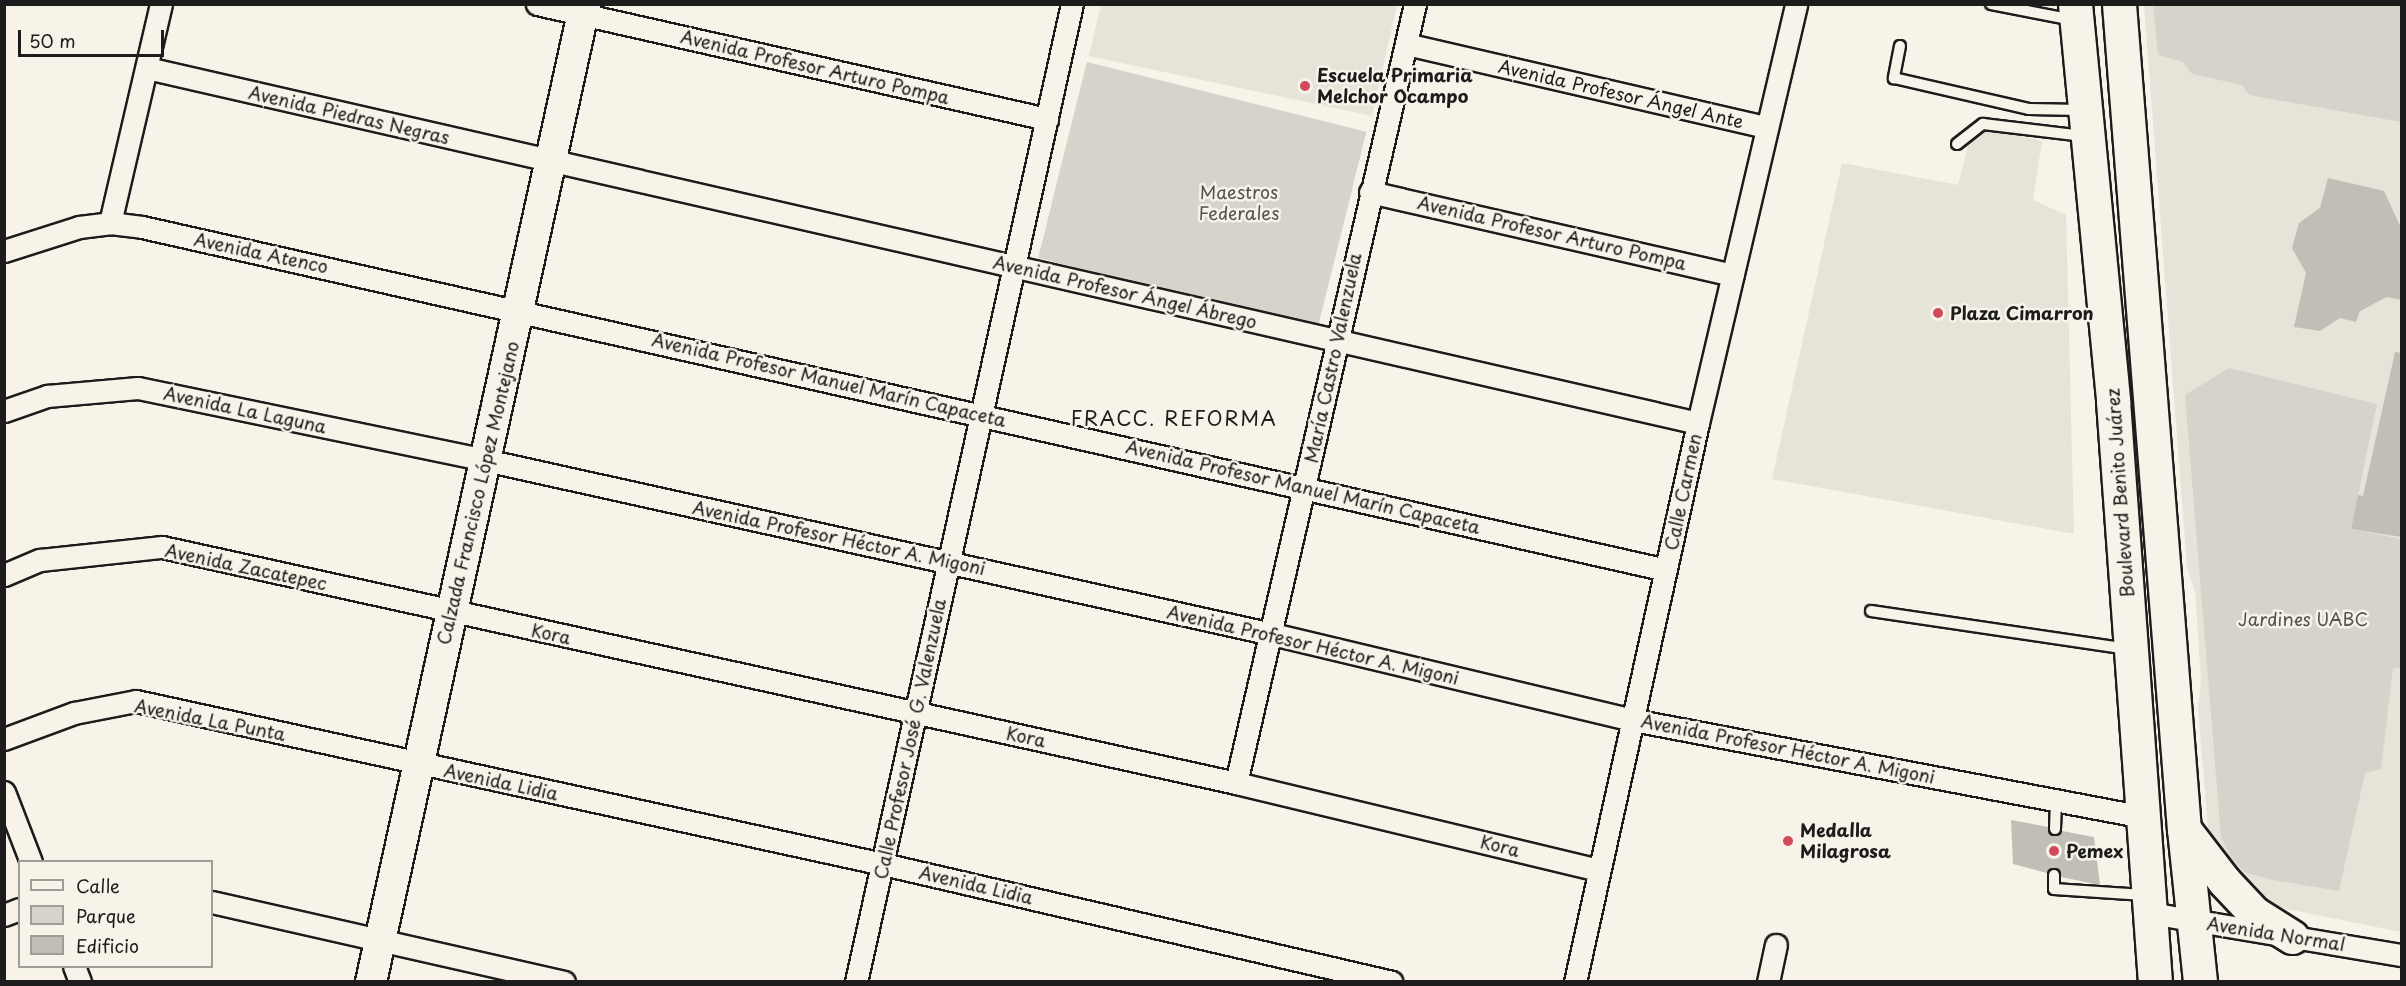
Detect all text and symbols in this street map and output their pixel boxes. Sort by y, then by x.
scale bar [21,18,166,56]
street label: Avenida Profesor Arturo Pompa [679,26,951,108]
text: 50 m [29,27,76,54]
street label: Avenida Profesor Ángel Ante [1497,55,1745,133]
place label: Escuela Primaria Melchor Ocampo [1317,65,1472,107]
marker: Escuela Primaria Melchor Ocampo [1298,79,1312,93]
street label: Avenida Piedras Negras [247,81,451,149]
park label: Maestros Federales [1198,182,1280,224]
street label: Avenida Profesor Arturo Pompa [1416,192,1688,274]
street label: Avenida Atenco [192,228,330,278]
street label: Avenida Profesor Ángel Ábrego [991,251,1259,333]
street label: María Castro Valenzuela [1300,251,1366,465]
place label: Plaza Cimarron [1950,302,2094,324]
marker: Plaza Cimarron [1931,306,1945,320]
street label: Avenida Profesor Manuel Marín Capaceta [649,329,1009,431]
street label: Calzada Francisco López Montejano [432,339,524,647]
street label: Avenida La Laguna [162,382,328,438]
street label: Boulevard Benito Juárez [2102,387,2138,599]
district label: FRACC. REFORMA [1072,406,1276,430]
street label: Calle Carmen [1660,431,1706,553]
street label: Avenida Profesor Manuel Marín Capaceta [1123,436,1483,538]
street label: Avenida Profesor Héctor A. Migoni [690,496,988,580]
street label: Avenida Zacatepec [163,539,329,595]
street label: Calle Profesor José G. Valenzuela [870,596,950,882]
street label: Avenida Profesor Héctor A. Migoni [1165,601,1461,689]
park label: Jardines UABC [2237,608,2369,630]
street label: Kora [529,619,573,649]
street label: Avenida La Punta [133,695,287,745]
street label: Avenida Profesor Héctor A. Migoni [1639,710,1937,788]
street label: Kora [1004,722,1048,752]
street label: Avenida Lidia [442,759,560,805]
place label: Medalla Milagrosa [1800,820,1891,862]
street label: Kora [1478,831,1522,861]
marker: Medalla Milagrosa [1781,834,1795,848]
place label: Pemex [2066,840,2123,862]
marker: Pemex [2047,844,2061,858]
legend [18,860,213,968]
street label: Avenida Lidia [917,861,1035,909]
text: Calle [76,872,120,899]
text: Parque [76,902,136,929]
street label: Avenida Normal [2205,912,2347,956]
text: Edificio [76,932,139,959]

